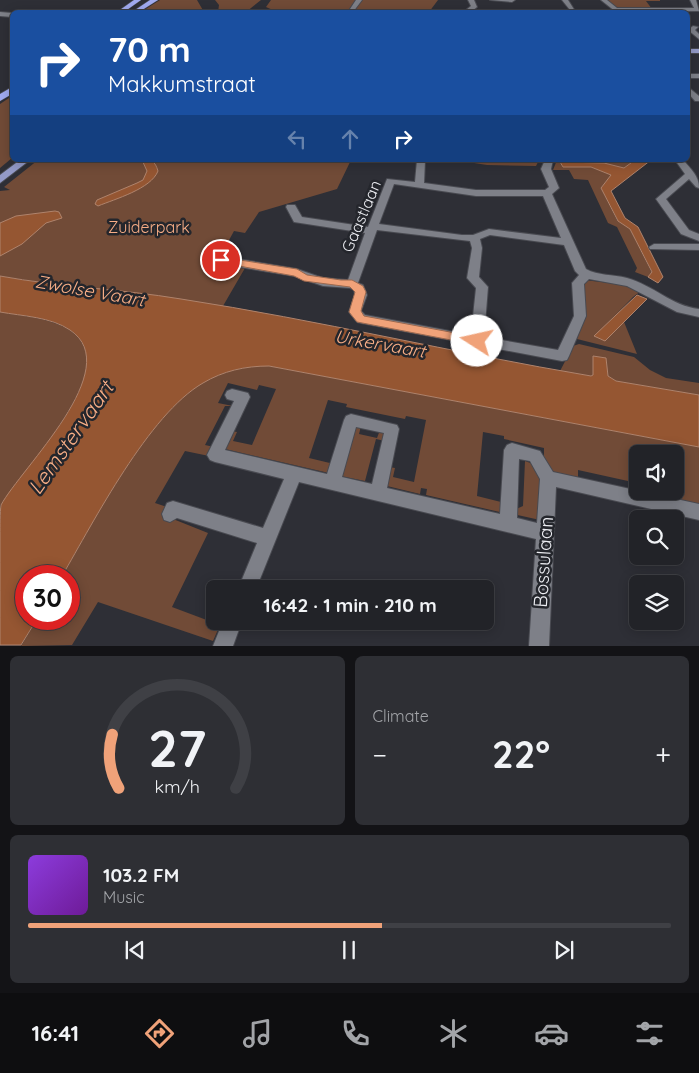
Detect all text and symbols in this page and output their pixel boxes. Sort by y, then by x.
text: 70 m [108,27,191,71]
icon: right [25,30,90,95]
text: Makkumstraat [108,70,256,98]
icon: left [283,125,311,153]
icon: ahead [336,125,364,153]
icon: right [389,125,417,153]
street label: Gaastlaan [337,177,385,255]
park label: Zuiderpark [108,217,190,237]
pin [200,239,242,281]
icon: arrive [207,246,235,274]
water label: Zwolse Vaart [34,270,148,312]
position arrow [450,314,502,366]
water label: Urkervaart [333,324,429,363]
water label: Lemstervaart [22,374,120,499]
map controls [629,445,684,630]
button: sound [629,445,684,500]
button: search [629,510,684,565]
street label: Bossulaan [528,516,558,608]
speed limit sign: 30 [15,565,80,630]
button: layers [629,575,684,630]
text: 16:42 · 1 min · 210 m [263,593,437,617]
text: Climate [373,706,429,726]
text: 27 [148,715,206,780]
text: 22° [492,730,550,778]
text: − [373,737,387,772]
text: + [655,737,671,772]
text: km/h [155,775,200,797]
text: 103.2 FM [103,863,179,887]
text: Music [103,887,145,907]
icon: previous [121,936,149,964]
icon: pause [335,936,363,964]
icon: next [550,936,578,964]
icon: directions [142,1016,177,1051]
icon: music [240,1016,275,1051]
icon: phone [338,1016,373,1051]
icon: climate [436,1016,471,1051]
icon: car [534,1016,569,1051]
icon: filters [632,1016,667,1051]
text: 16:41 [32,1019,79,1047]

